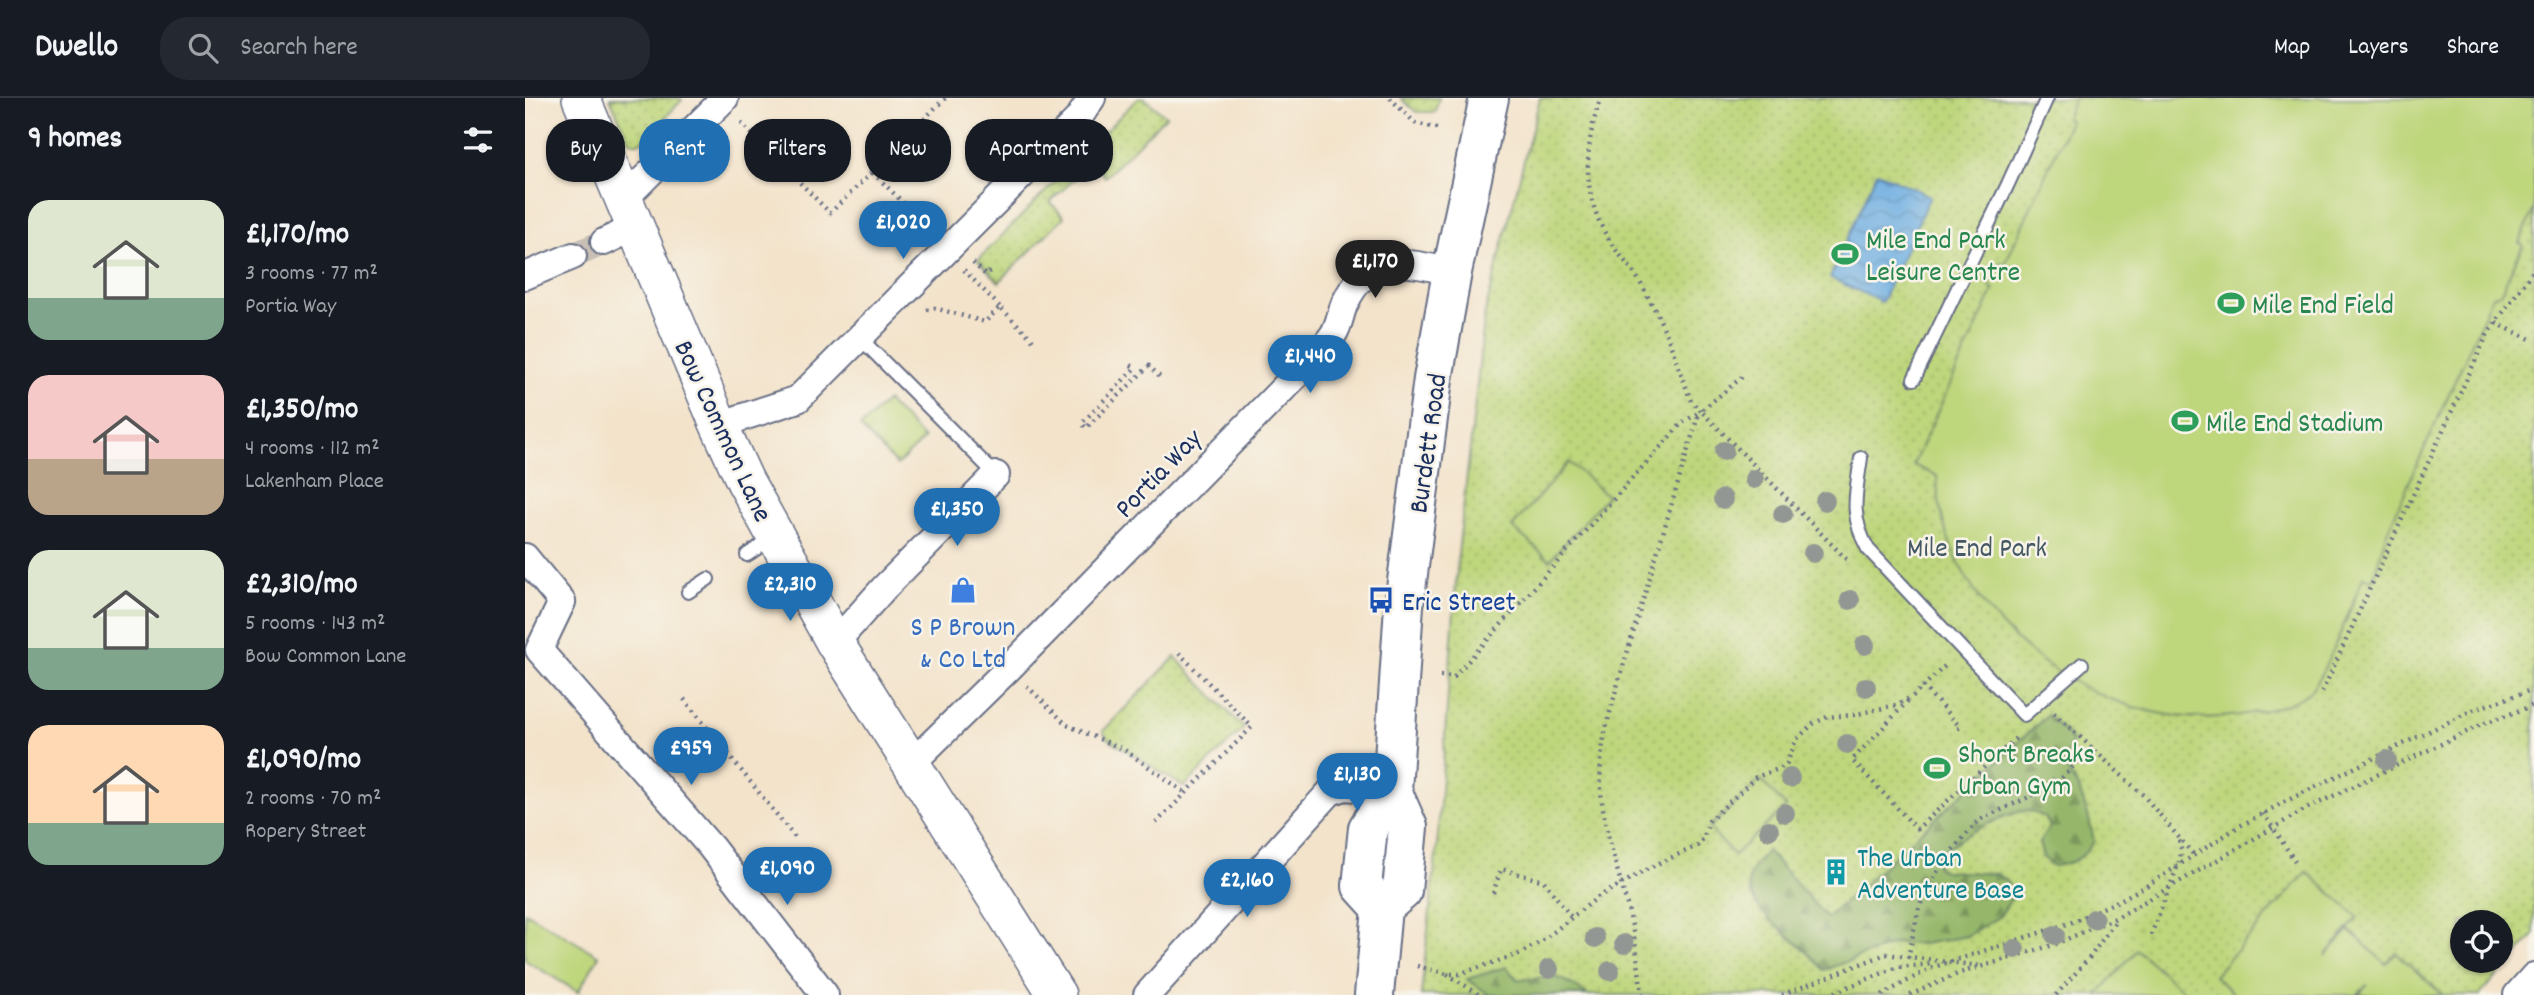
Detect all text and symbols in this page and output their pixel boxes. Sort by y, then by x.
search box [160,17,650,80]
text: Dwello [35,25,118,72]
icon: search [184,29,222,67]
text: Search here [240,30,358,67]
text: Map [2274,31,2310,65]
text: Layers [2348,31,2409,65]
text: Share [2447,31,2499,65]
text: 9 homes [28,119,122,162]
chip: Buy [546,119,625,182]
chip: Rent [639,119,730,182]
chip: Filters [744,119,851,182]
chip: New [865,119,951,182]
chip: Apartment [965,119,1113,182]
icon: filters [459,121,497,159]
pin: £1,020 [846,202,960,261]
text: £1,020 [875,207,931,240]
text: £1,170/mo [245,215,349,258]
place label: Mile End Park Leisure Centre [1866,223,2020,295]
icon: home [84,228,168,312]
sports icon: Mile End Park Leisure Centre [1830,239,1860,269]
pin: £1,170 [1318,240,1432,300]
text: £1,170 [1351,246,1399,279]
text: 3 rooms · 77 m² [245,258,378,291]
sports icon: Mile End Field [2216,288,2246,318]
place label: Mile End Field [2252,288,2394,328]
text: Portia Way [245,291,336,324]
street label: Bow Common Lane [661,335,780,530]
pin: £1,440 [1253,336,1367,395]
text: £1,440 [1284,341,1336,374]
street label: Burdett Road [1401,371,1461,516]
text: £1,350/mo [245,390,358,433]
icon: home [84,403,168,487]
sports icon: Mile End Stadium [2170,406,2200,436]
place label: Mile End Stadium [2206,406,2384,446]
street label: Portia Way [1108,421,1214,529]
text: 4 rooms · 112 m² [245,433,380,466]
text: Lakenham Place [245,466,384,499]
pin: £1,350 [900,489,1014,548]
text: £1,350 [930,494,984,527]
park label: Mile End Park [1907,531,2047,571]
pin: £2,310 [733,564,847,623]
text: £2,310/mo [245,565,358,608]
text: £2,310 [763,569,817,602]
shop icon: S P Brown & Co Ltd [948,575,978,605]
icon: home [84,578,168,662]
bus stop icon: Eric Street [1366,585,1396,615]
place label: Eric Street [1402,585,1516,625]
text: 5 rooms · 143 m² [245,608,385,641]
place label: S P Brown & Co Ltd [911,610,1015,682]
text: Bow Common Lane [245,641,406,674]
pin: £959 [650,728,732,787]
text: £959 [669,733,713,766]
place label: Short Breaks Urban Gym [1958,737,2095,809]
text: £1,090/mo [245,740,361,783]
icon: home [84,753,168,837]
sports icon: Short Breaks Urban Gym [1922,753,1952,783]
pin: £1,130 [1300,754,1414,813]
text: £1,130 [1333,759,1381,792]
text: 2 rooms · 70 m² [245,783,381,816]
text: Ropery Street [245,816,366,849]
place label: The Urban Adventure Base [1857,841,2024,913]
pin: £1,090 [730,848,844,907]
text: £1,090 [759,853,815,886]
building icon: The Urban Adventure Base [1821,857,1851,887]
pin: £2,160 [1190,860,1304,919]
text: £2,160 [1220,865,1274,898]
map controls [2450,910,2513,973]
button: locate [2450,910,2513,973]

